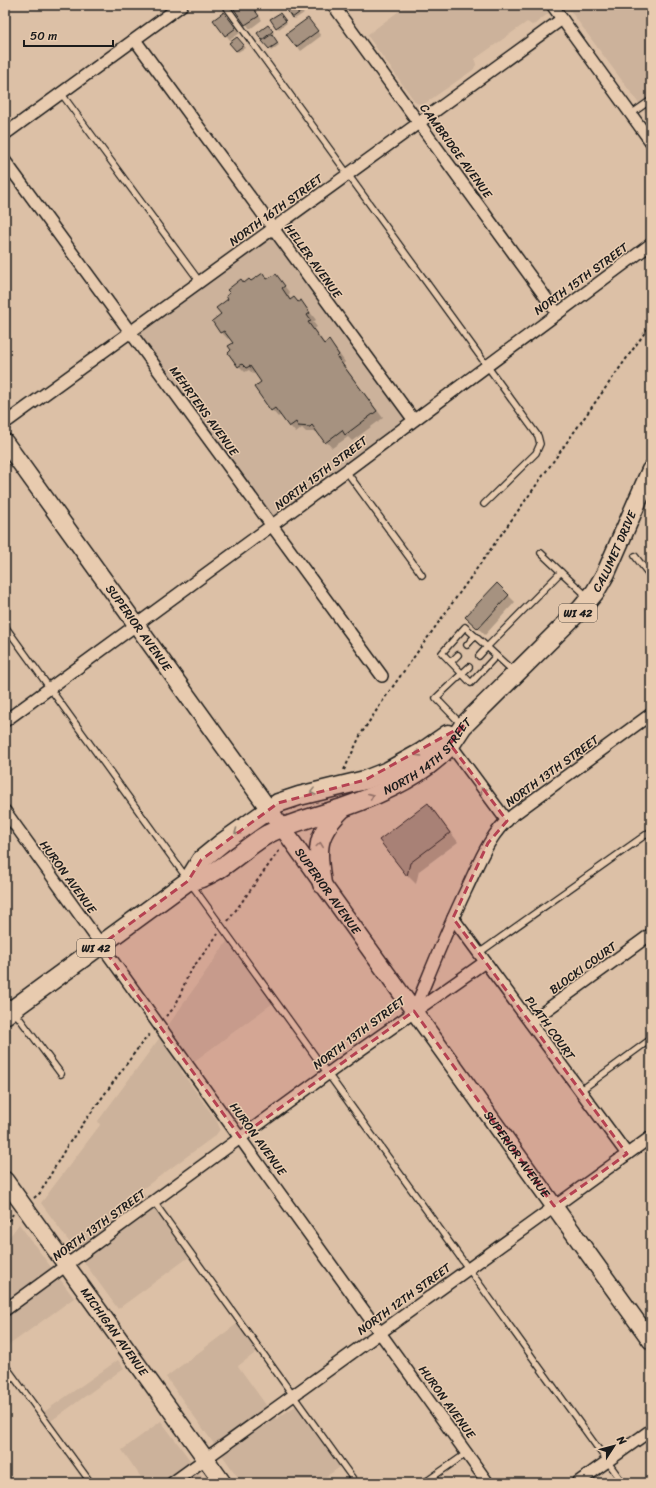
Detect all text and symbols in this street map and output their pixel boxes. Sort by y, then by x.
scale bar [24,22,113,48]
text: 50 m [30,25,57,47]
street label: CAMBRIDGE AVENUE [414,99,499,204]
street label: NORTH 16TH STREET [224,167,329,252]
street label: HELLER AVENUE [278,219,349,304]
street label: NORTH 15TH STREET [529,236,634,321]
street label: MEHRTENS AVENUE [164,361,245,462]
street label: NORTH 15TH STREET [269,430,374,516]
street label: CALUMET DRIVE [586,506,643,597]
street label: SUPERIOR AVENUE [100,580,178,677]
road number: WI 42 [559,604,597,622]
street label: NORTH 14TH STREET [379,711,478,801]
street label: NORTH 13TH STREET [500,728,605,813]
one-way arrow [415,750,422,757]
one-way arrow [481,787,488,794]
one-way arrow [310,788,316,796]
one-way arrow [368,793,375,801]
one-way arrow [234,827,241,834]
street label: HURON AVENUE [34,835,103,920]
one-way arrow [315,842,324,848]
street label: SUPERIOR AVENUE [289,843,367,940]
street label: BLOCKI COURT [544,935,623,1000]
road number: WI 42 [77,939,115,957]
street label: NORTH 13TH STREET [308,990,411,1075]
street label: PLATH COURT [519,991,582,1066]
street label: HURON AVENUE [224,1097,293,1182]
street label: SUPERIOR AVENUE [478,1106,557,1204]
street label: NORTH 13TH STREET [47,1182,152,1267]
street label: NORTH 12TH STREET [352,1256,457,1341]
street label: MICHIGAN AVENUE [74,1283,155,1382]
street label: HURON AVENUE [413,1360,482,1445]
north arrow [594,1426,634,1466]
text: N [611,1431,632,1449]

